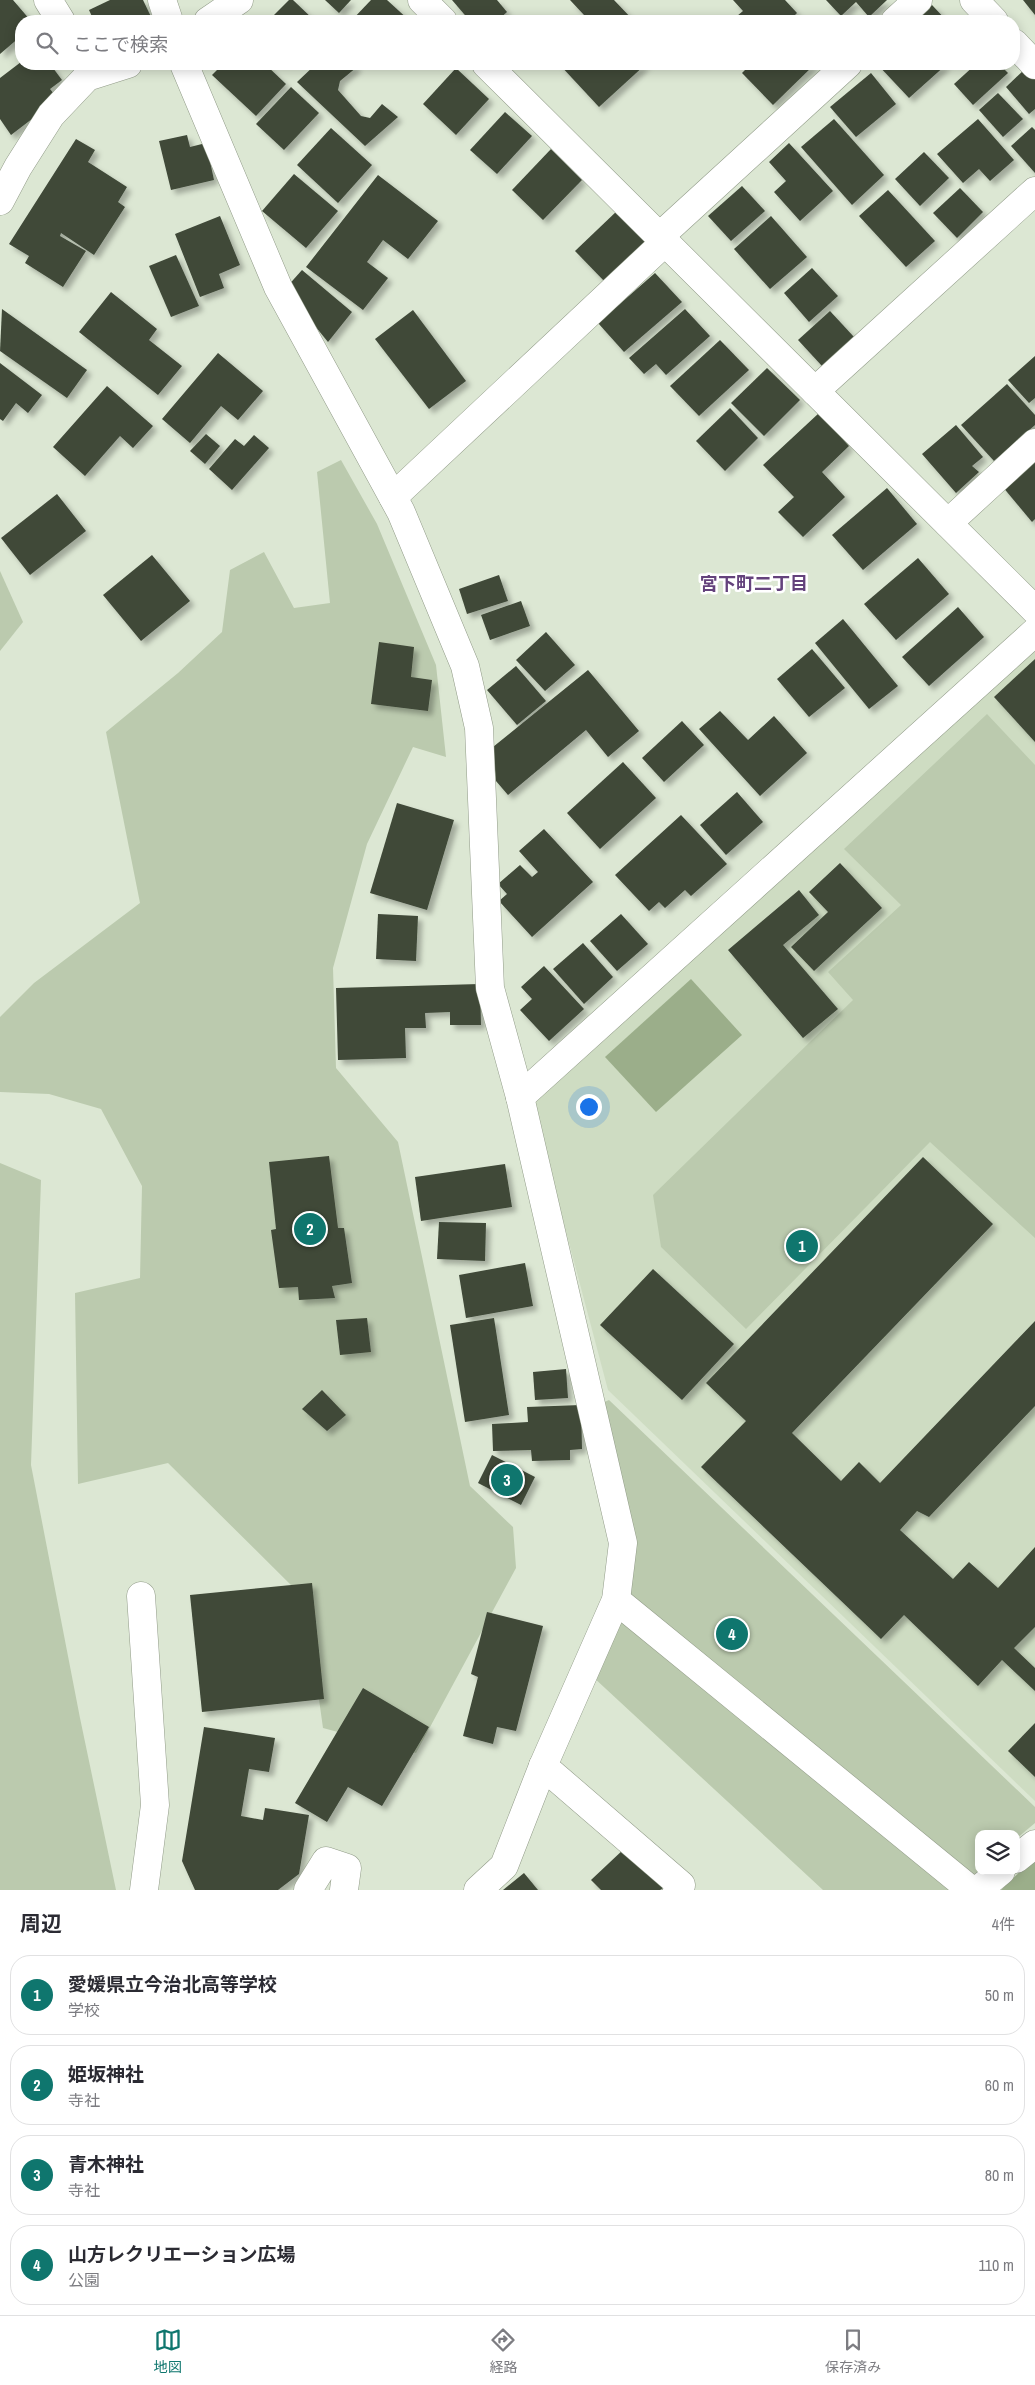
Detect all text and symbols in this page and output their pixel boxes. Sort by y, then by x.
search box [15,15,1020,70]
icon: search [33,29,61,57]
text: ここで検索 [73,31,168,57]
district label: 宮下町二丁目 [700,571,808,596]
your location [576,1094,602,1120]
pin: 2 [294,1210,326,1248]
pin: 1 [786,1227,818,1265]
pin: 3 [491,1461,523,1499]
pin: 4 [716,1615,748,1653]
map controls [975,1830,1020,1875]
button: layers [975,1830,1020,1875]
text: 周辺 [20,1909,62,1938]
text: 4件 [992,1913,1015,1935]
text: 愛媛県立今治北高等学校 [68,1971,277,1997]
text: 1 [33,1984,41,2006]
text: 50 m [985,1984,1014,2006]
text: 学校 [68,1999,100,2021]
text: 姫坂神社 [68,2061,144,2087]
text: 2 [33,2074,41,2096]
text: 60 m [985,2074,1014,2096]
text: 寺社 [68,2089,100,2111]
text: 青木神社 [68,2151,144,2177]
text: 3 [33,2164,41,2186]
text: 80 m [985,2164,1014,2186]
text: 寺社 [68,2179,100,2201]
text: 山方レクリエーション広場 [68,2241,296,2267]
text: 4 [33,2254,41,2276]
text: 110 m [978,2254,1014,2276]
text: 公園 [68,2269,100,2291]
tab: 地図 [154,2326,182,2376]
tab: 経路 [489,2326,517,2376]
tab: 保存済み [825,2326,881,2376]

